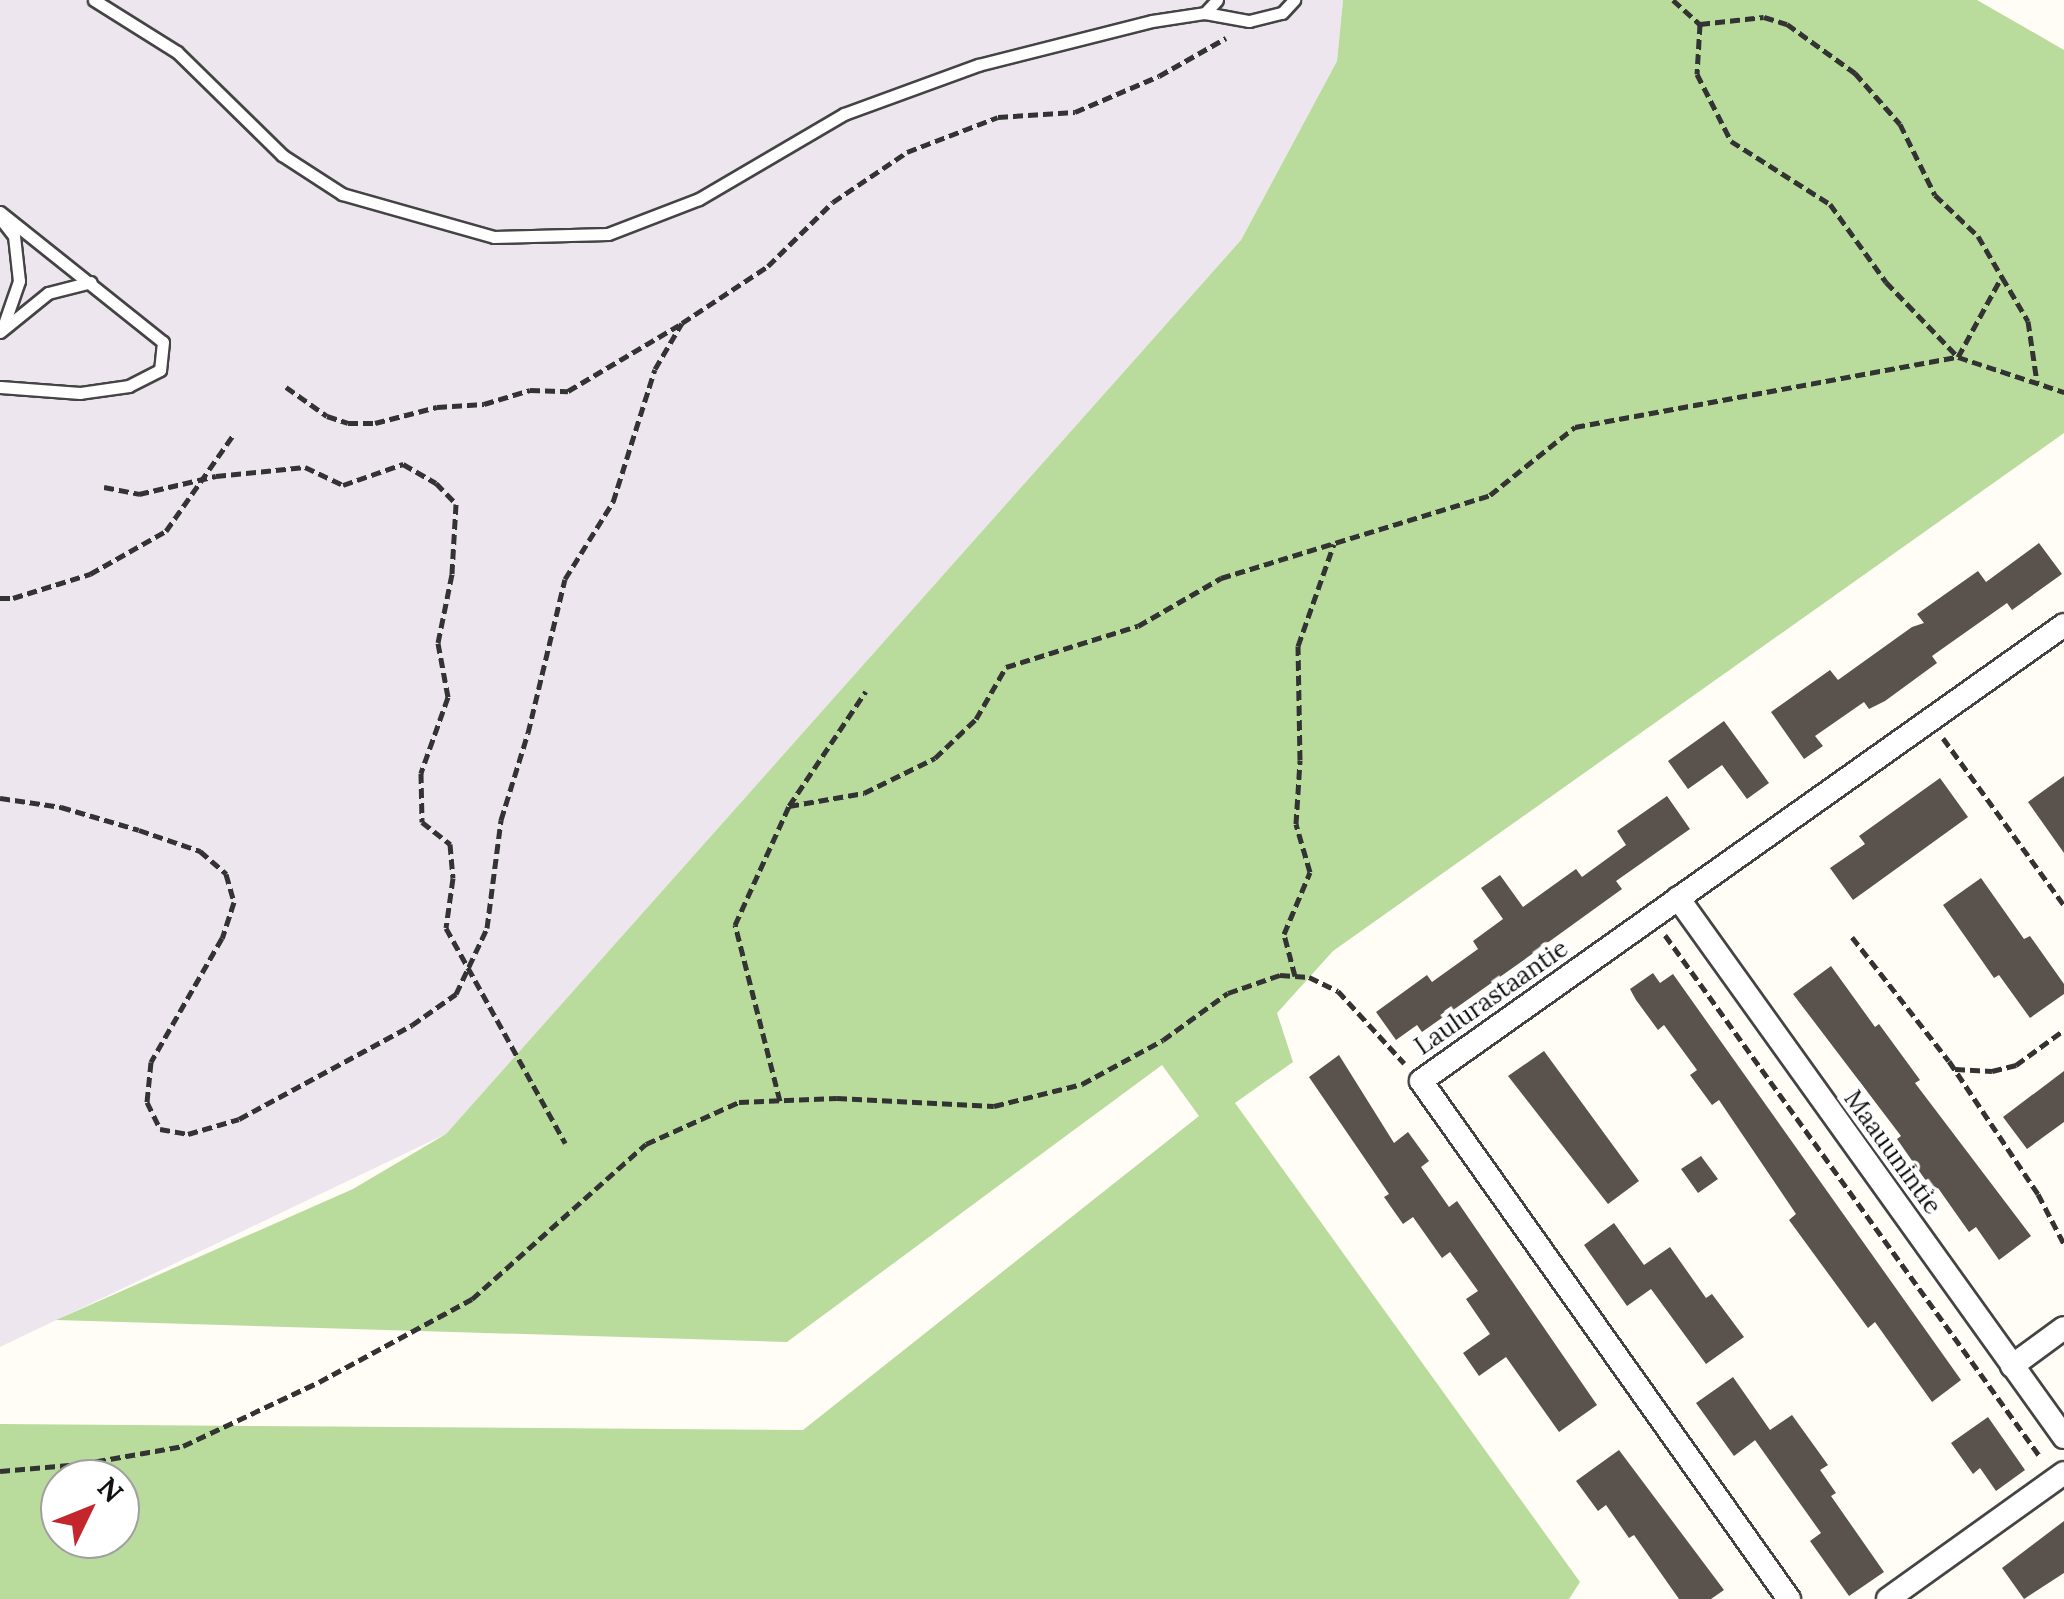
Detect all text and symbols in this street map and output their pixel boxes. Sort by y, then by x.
street label: Laulurastaantie [1409,933,1573,1061]
street label: Maauunintie [1838,1084,1948,1220]
north arrow [40,1459,140,1559]
text: N [90,1470,131,1510]

